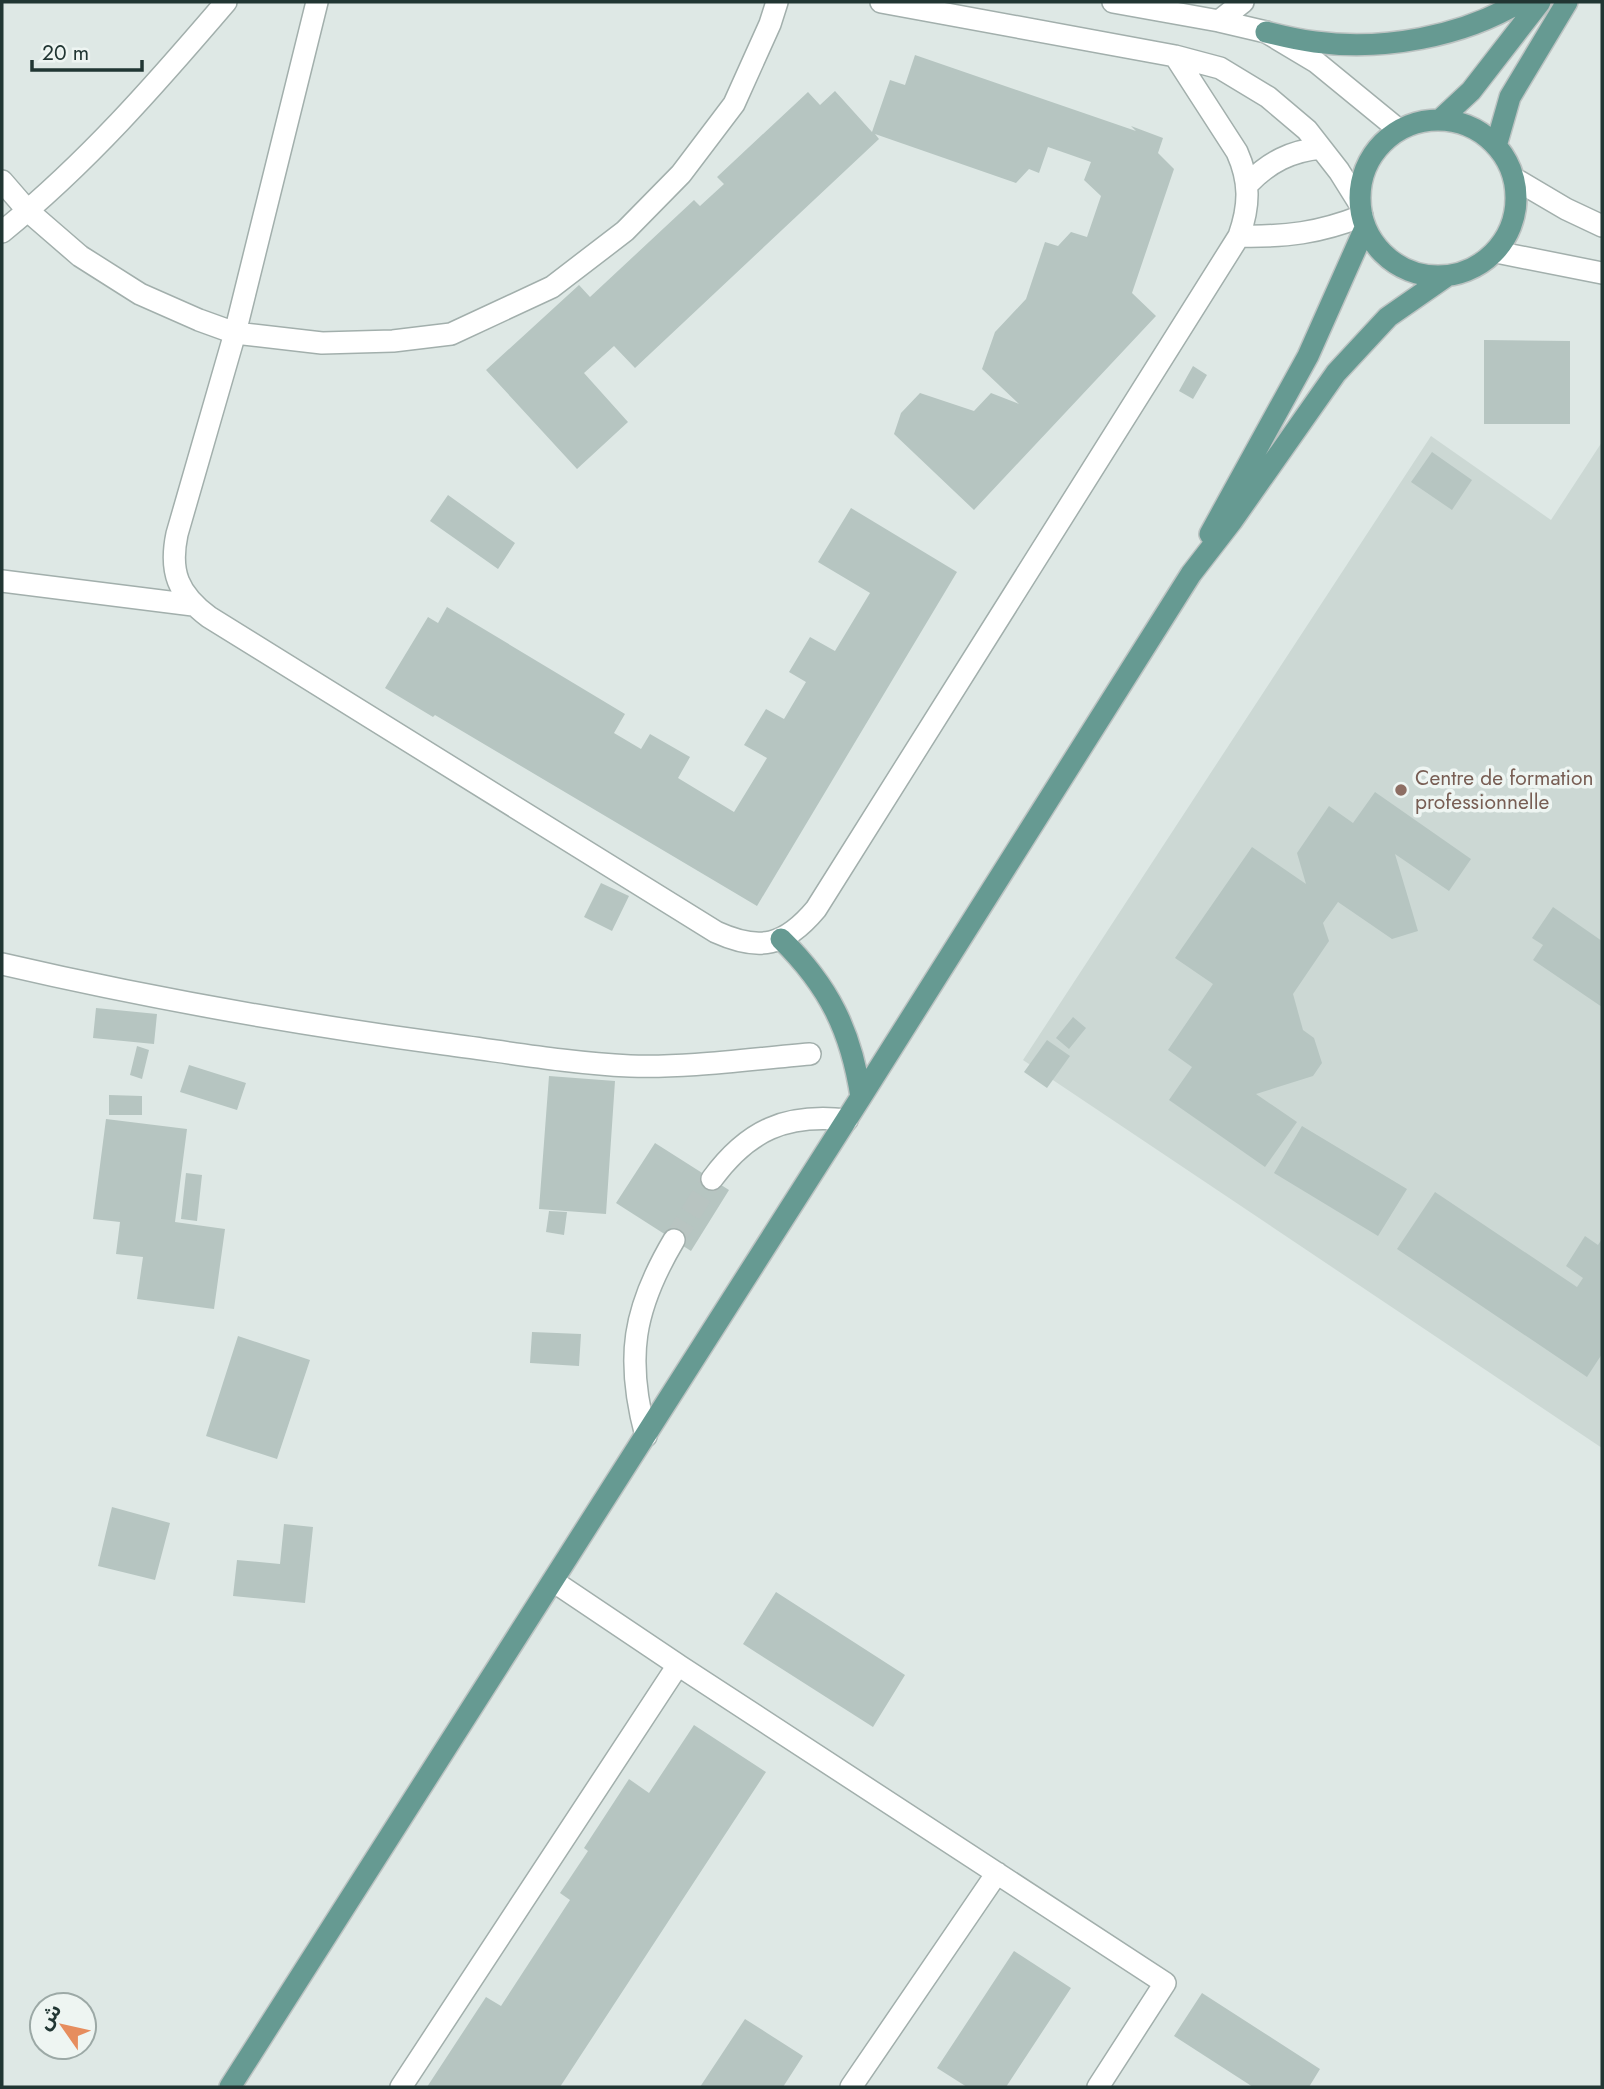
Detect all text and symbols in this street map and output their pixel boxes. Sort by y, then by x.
scale bar [32,28,142,72]
text: 20 m [42,38,89,68]
place label: Centre de formation professionnelle [1415,763,1594,817]
marker: Centre de formation professionnelle [1393,782,1409,798]
north arrow [28,1991,98,2061]
text: ش [31,1998,68,2035]

